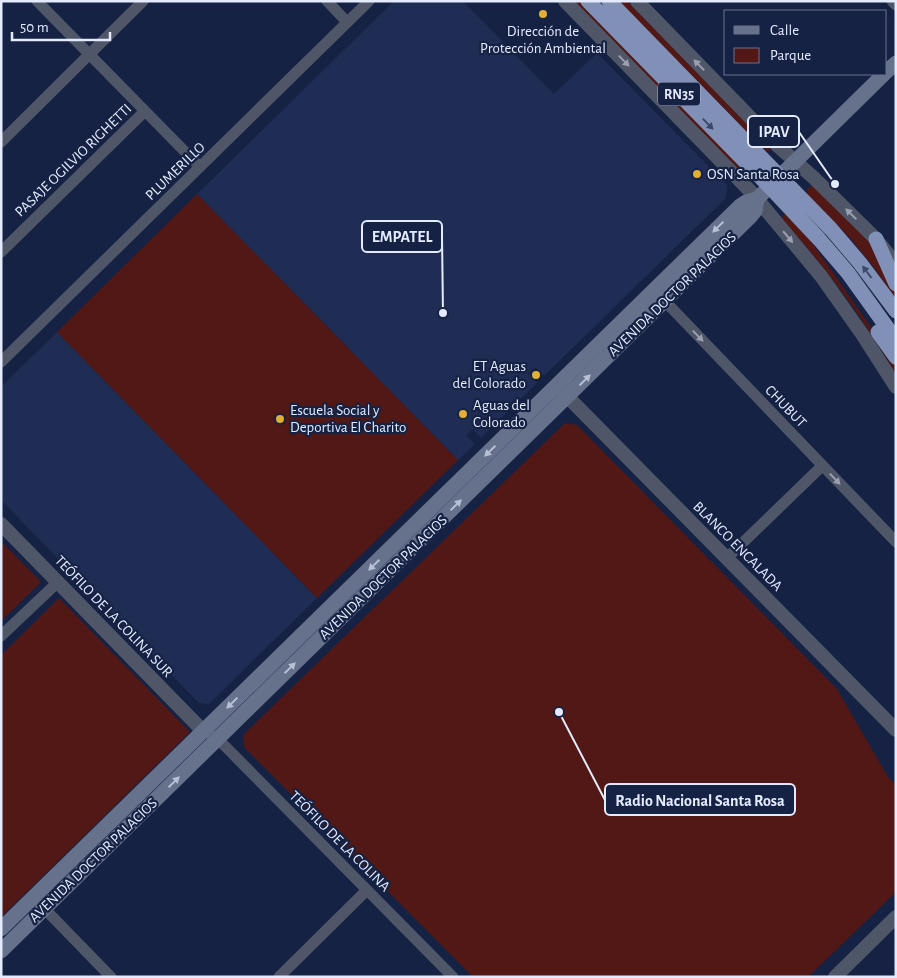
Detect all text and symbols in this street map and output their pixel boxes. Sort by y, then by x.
marker: Dirección de Protección Ambiental [537,8,549,20]
scale bar [12,10,110,42]
legend [724,10,887,75]
text: 50 m [20,20,49,35]
text: Calle [770,23,799,38]
place label: Dirección de Protección Ambiental [480,24,606,56]
text: Parque [770,48,811,63]
one-way arrow [618,55,630,67]
one-way arrow [693,59,705,71]
road number: RN35 [658,82,700,106]
street label: PASAJE OGILVIO RIGHETTI [12,101,134,220]
callout: IPAV [748,116,799,147]
one-way arrow [702,117,714,129]
text: IPAV [758,124,790,140]
street label: PLUMERILLO [143,139,208,203]
place label: OSN Santa Rosa [707,167,800,182]
marker: OSN Santa Rosa [691,168,703,180]
one-way arrow [846,209,858,221]
callout: EMPATEL [362,221,442,252]
one-way arrow [713,221,725,233]
text: EMPATEL [372,229,432,245]
street label: AVENIDA DOCTOR PALACIOS [605,229,739,359]
one-way arrow [783,230,794,243]
one-way arrow [861,265,872,278]
one-way arrow [692,330,704,342]
place label: ET Aguas del Colorado [453,359,526,391]
marker: ET Aguas del Colorado [530,369,542,381]
one-way arrow [578,374,590,386]
street label: CHUBUT [762,382,810,431]
place label: Aguas del Colorado [473,398,530,430]
place label: Escuela Social y Deportiva El Charito [290,403,406,435]
marker: Aguas del Colorado [457,408,469,420]
marker: Escuela Social y Deportiva El Charito [274,413,286,425]
one-way arrow [484,445,496,457]
one-way arrow [829,473,841,485]
street label: BLANCO ENCALADA [690,499,785,594]
one-way arrow [450,500,462,512]
street label: AVENIDA DOCTOR PALACIOS [316,512,450,642]
street label: TEÓFILO DE LA COLINA SUR [52,551,177,680]
one-way arrow [368,559,380,571]
one-way arrow [284,662,296,674]
one-way arrow [227,697,239,709]
one-way arrow [167,776,179,788]
callout: Radio Nacional Santa Rosa [605,784,795,815]
street label: TEÓFILO DE LA COLINA [286,787,394,895]
text: Radio Nacional Santa Rosa [615,793,785,809]
street label: AVENIDA DOCTOR PALACIOS [26,795,160,925]

